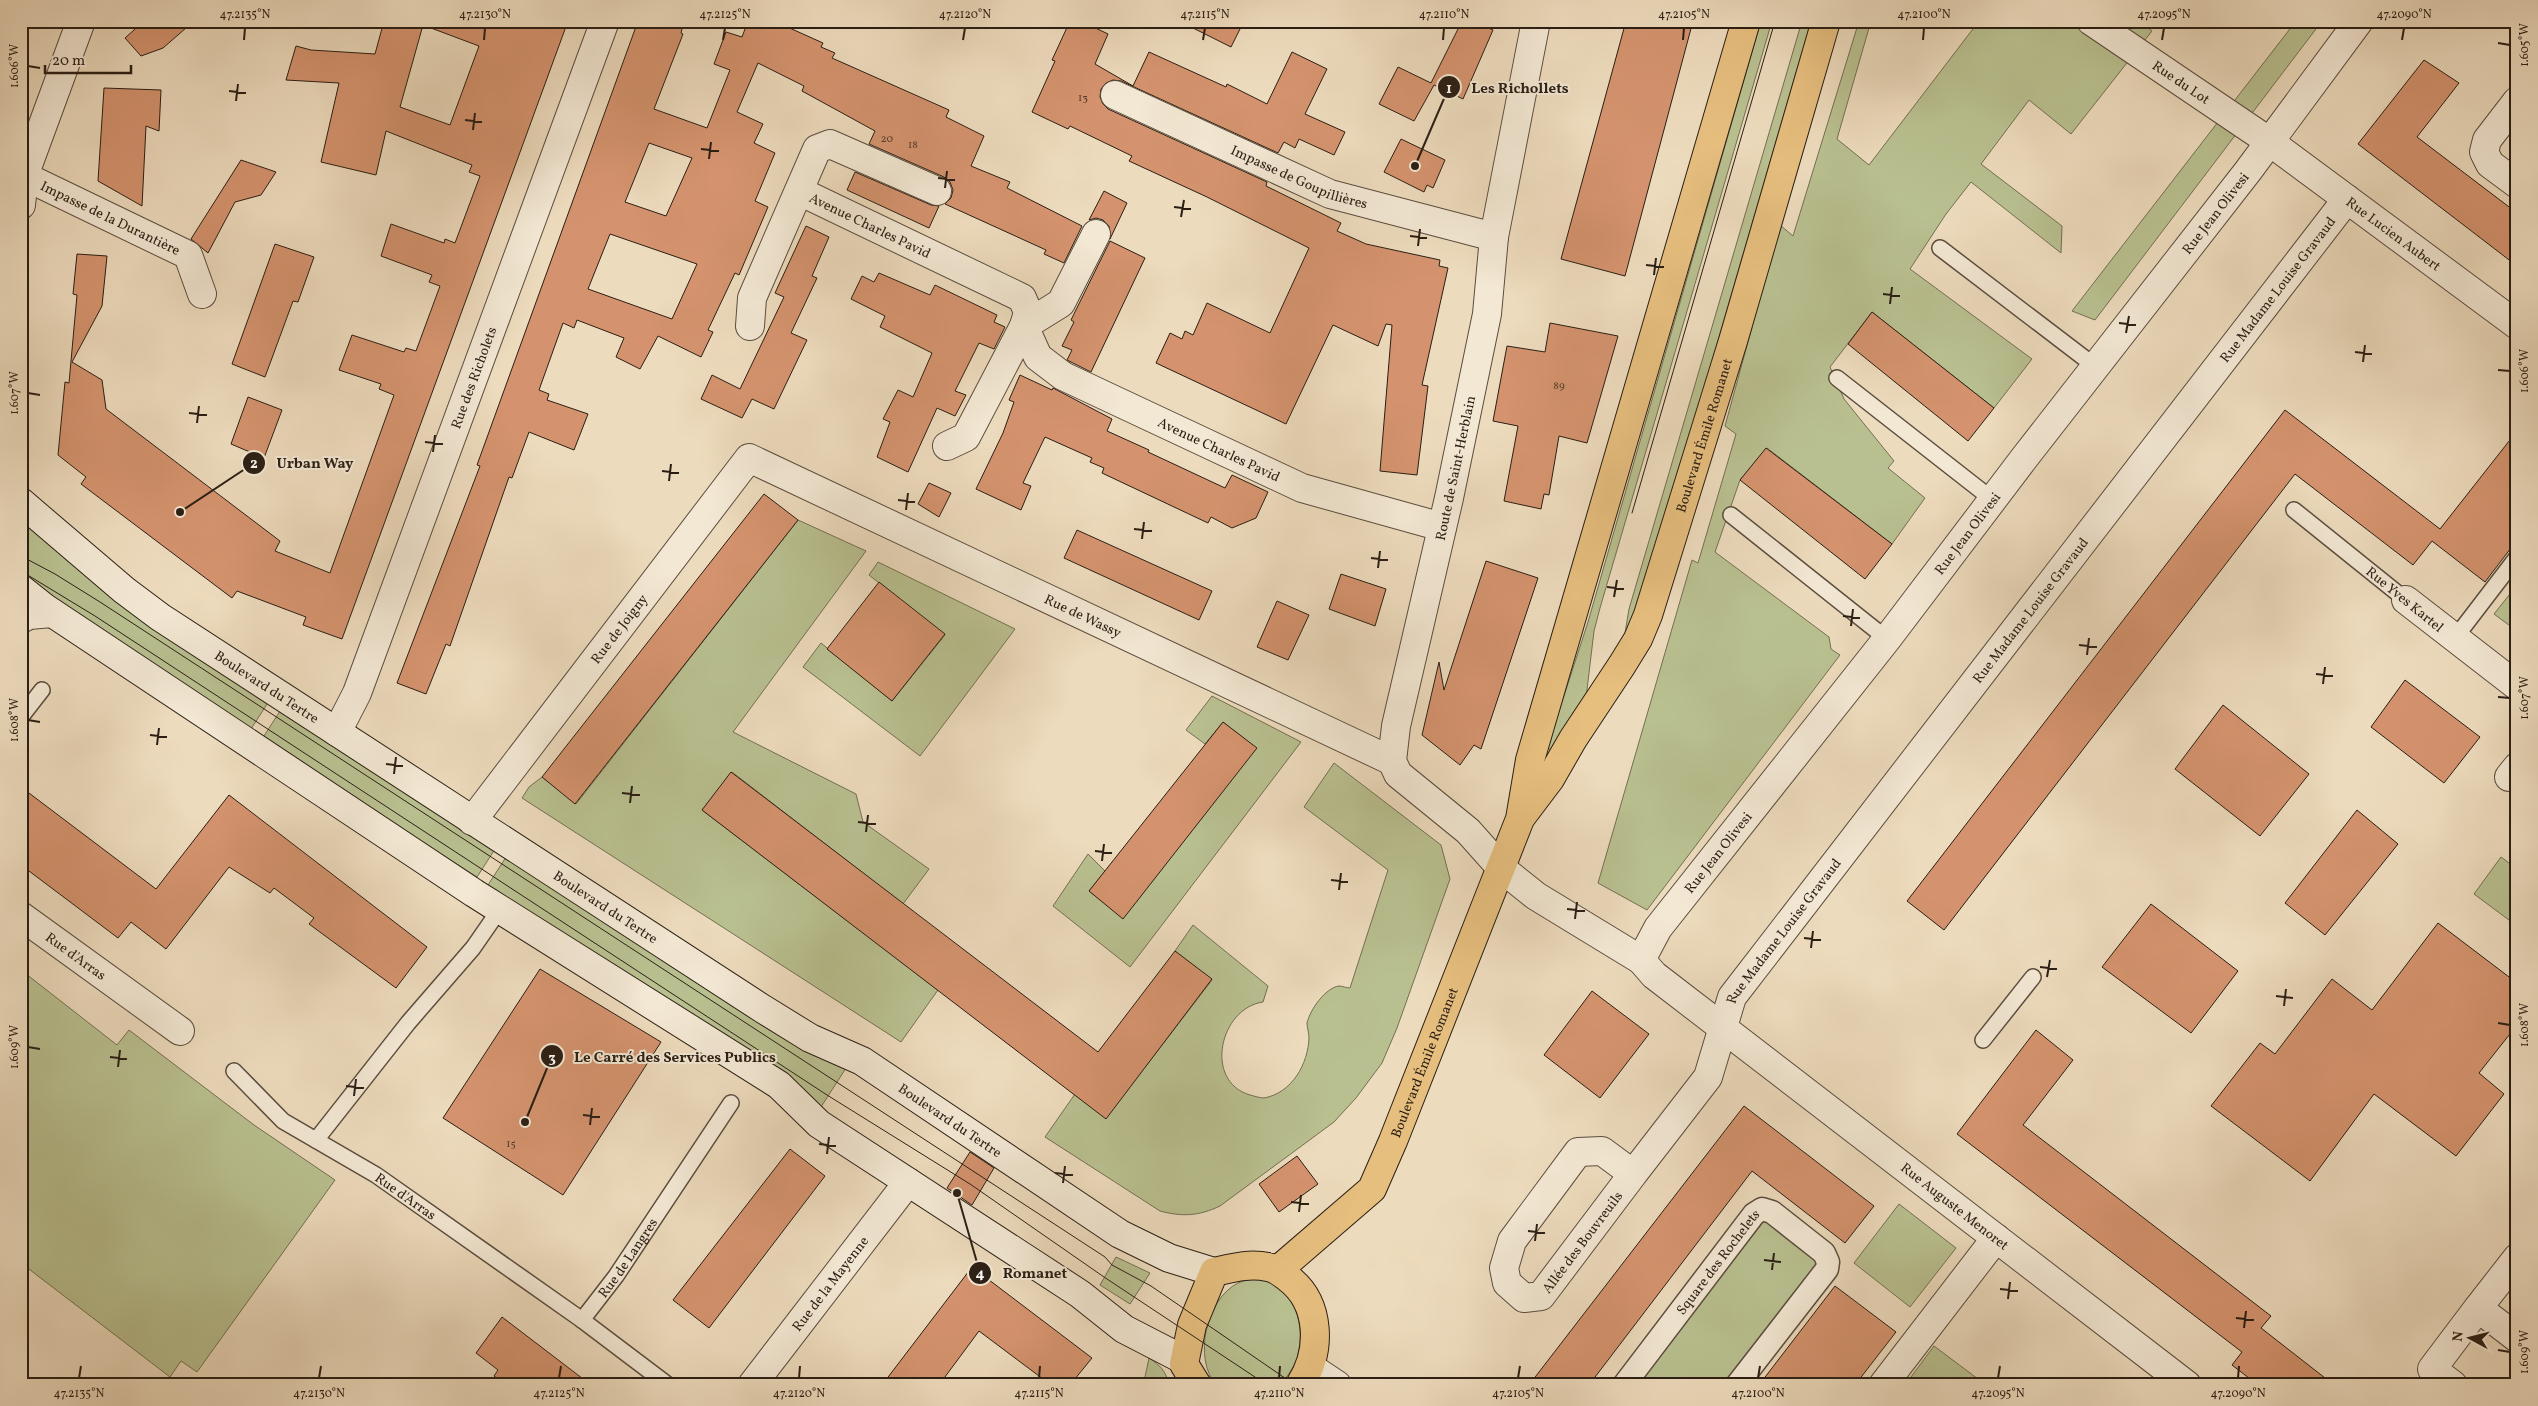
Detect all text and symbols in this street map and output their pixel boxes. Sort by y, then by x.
text: 47.2135°N [219,7,271,23]
text: 47.2130°N [459,7,511,23]
text: 47.2125°N [699,7,751,23]
text: 47.2120°N [939,7,991,23]
text: 47.2115°N [1180,7,1230,23]
text: 47.2110°N [1419,7,1469,23]
text: 47.2105°N [1658,7,1710,23]
text: 47.2100°N [1897,7,1951,23]
text: 47.2095°N [2137,7,2191,23]
text: 47.2090°N [2376,7,2432,23]
text: 1.605°W [2517,23,2533,67]
scale bar [45,42,131,74]
text: 1.606°W [7,44,23,88]
text: 20 m [52,51,85,72]
street label: Rue du Lot [2148,57,2213,110]
callout: Les Richollets [1436,72,1579,102]
text: 1 [1446,79,1452,100]
text: Les Richollets [1471,79,1569,100]
house number: 13 [1078,91,1088,106]
house number: 20 [881,132,894,147]
house number: 18 [908,138,918,153]
street label: Impasse de Goupillières [1227,142,1369,214]
street label: Rue Jean Olivesi [2178,169,2254,259]
street label: Impasse de la Durantière [37,177,183,261]
street label: Avenue Charles Pavid [806,189,934,264]
street label: Rue Lucien Aubert [2342,193,2444,276]
street label: Rue Madame Louise Gravaud [2216,213,2341,367]
street label: Rue des Richolets [447,324,502,432]
text: 1.606°W [2517,349,2533,393]
street label: Boulevard Émile Romanet [1672,356,1738,515]
text: 1.607°W [7,371,23,415]
house number: 89 [1553,379,1565,394]
street label: Route de Saint-Herblain [1432,394,1481,543]
street label: Avenue Charles Pavid [1154,414,1283,487]
callout: Urban Way [242,448,364,478]
text: 2 [250,454,258,475]
text: Urban Way [276,454,354,475]
street label: Rue Jean Olivesi [1931,489,2006,579]
street label: Rue Madame Louise Gravaud [1969,534,2094,688]
street label: Rue Yves Kartel [2361,563,2447,637]
street label: Rue de Joigny [587,590,653,668]
street label: Rue de Wassy [1041,590,1125,643]
street label: Boulevard du Tertre [210,647,322,729]
text: 1.607°W [2517,676,2533,720]
text: 1.608°W [7,698,23,742]
street label: Rue Jean Olivesi [1681,809,1757,898]
street label: Rue Madame Louise Gravaud [1723,855,1846,1006]
street label: Boulevard du Tertre [549,867,661,949]
street label: Rue d'Arras [41,929,109,986]
street label: Boulevard Émile Romanet [1387,985,1464,1141]
text: 1.608°W [2517,1003,2533,1047]
text: 1.609°W [7,1025,23,1069]
callout: Le Carré des Services Publics [539,1041,787,1071]
text: 3 [548,1048,556,1069]
text: Le Carré des Services Publics [574,1048,776,1069]
street label: Boulevard du Tertre [894,1080,1005,1163]
house number: 15 [506,1137,516,1152]
street label: Rue Auguste Menoret [1896,1159,2012,1255]
street label: Rue d'Arras [371,1169,439,1225]
street label: Allée des Bouvreuils [1538,1188,1628,1298]
street label: Square des Rochelets [1673,1205,1764,1319]
street label: Rue de Langres [594,1215,663,1302]
street label: Rue de la Mayenne [789,1233,874,1336]
callout: Romanet [968,1258,1077,1288]
text: 4 [975,1264,985,1285]
text: Romanet [1003,1264,1068,1285]
north arrow [2446,1314,2496,1364]
text: N [2449,1330,2469,1343]
text: 1.609°W [2517,1330,2533,1374]
text: 47.2135°N [53,1386,105,1402]
text: 47.2130°N [293,1386,345,1402]
text: 47.2125°N [533,1386,585,1402]
text: 47.2120°N [773,1386,825,1402]
text: 47.2115°N [1014,1386,1064,1402]
text: 47.2110°N [1254,1386,1304,1402]
text: 47.2105°N [1492,1386,1544,1402]
text: 47.2100°N [1731,1386,1785,1402]
text: 47.2095°N [1971,1386,2025,1402]
text: 47.2090°N [2210,1386,2266,1402]

